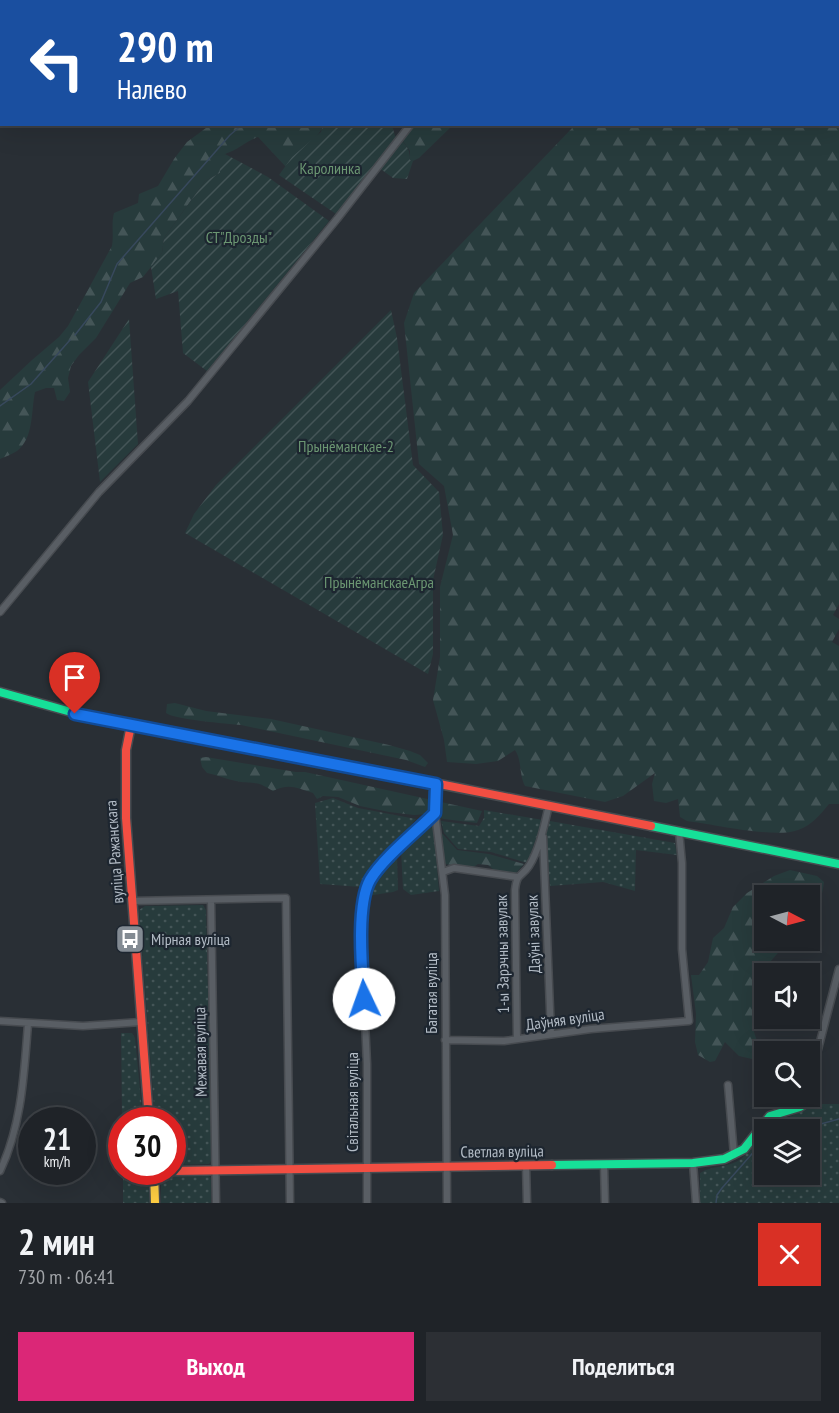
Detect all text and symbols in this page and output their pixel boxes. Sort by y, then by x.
text: 290 m [117,19,214,74]
icon: left [18,24,96,102]
text: Налево [117,72,187,106]
park label: Каролинка [299,158,361,178]
park label: СТ"Дрозды" [206,227,272,247]
park label: Прынёманскае-2 [298,436,394,456]
park label: ПрынёманскаеАгра [324,572,434,592]
pin [49,652,100,714]
icon: arrive [58,661,91,694]
street label: вуліца Ражанскага [100,800,128,904]
north arrow [754,885,820,951]
map controls [754,885,820,1185]
street label: 1-ы Зарэчны завулак [491,894,513,1014]
street label: Даўні завулак [522,894,544,973]
bus stop icon: Мірная вуліца [114,923,146,955]
place label: Мірная вуліца [151,929,230,949]
street label: Багатая вуліца [421,952,441,1034]
button: sound [754,963,820,1029]
position arrow [332,967,396,1031]
street label: Даўняя вуліца [524,1004,606,1034]
street label: Межавая вуліца [189,1007,211,1097]
button: search [754,1041,820,1107]
street label: Світальная вуліца [342,1052,362,1152]
speed limit sign: 30 [108,1107,186,1185]
text: 21 [43,1119,71,1158]
button: layers [754,1119,820,1185]
street label: Светлая вуліца [460,1140,544,1162]
text: km/h [44,1152,70,1171]
text: 2 мин [18,1218,95,1265]
button: close [758,1223,821,1286]
text: 730 m · 06:41 [18,1264,115,1290]
button: Выход [18,1332,414,1401]
button: Поделиться [426,1332,821,1401]

